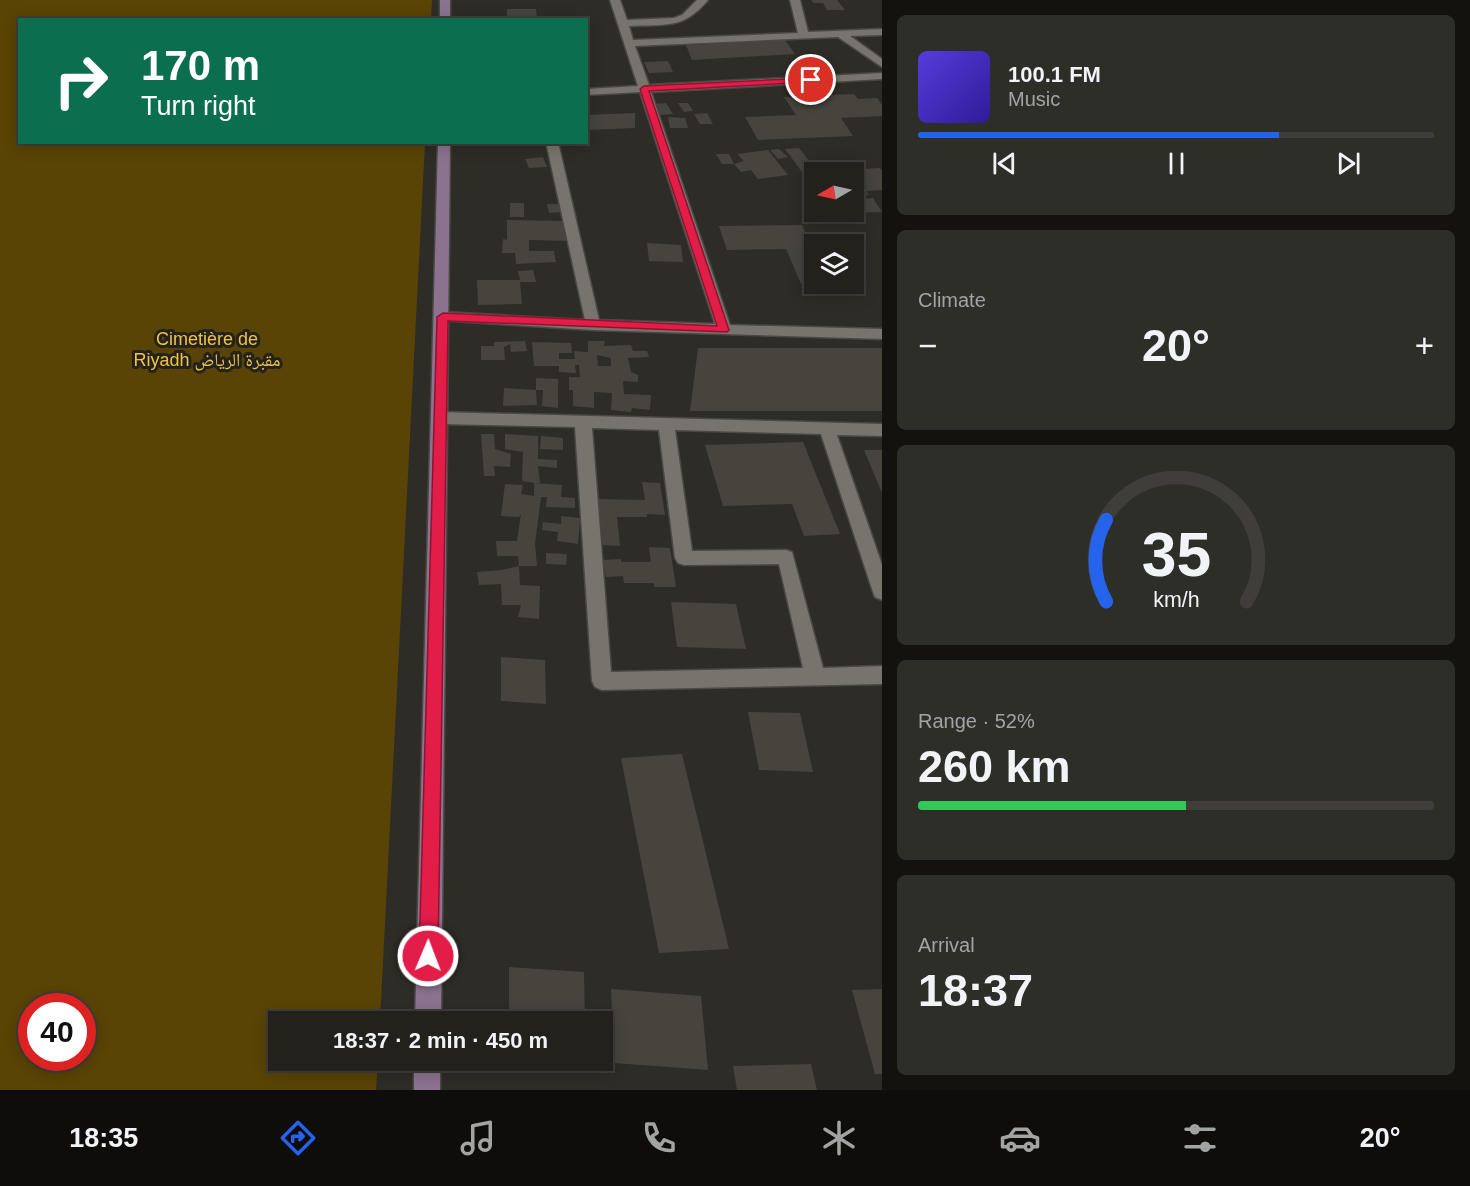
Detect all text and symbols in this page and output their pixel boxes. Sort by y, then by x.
icon: right [42,42,120,120]
text: 170 m [141,42,260,89]
pin [785,54,836,105]
text: 100.1 FM [1008,62,1101,87]
icon: arrive [794,63,827,96]
text: Music [1008,88,1060,110]
text: Turn right [141,91,256,121]
icon: previous [988,147,1021,180]
icon: pause [1160,147,1193,180]
icon: next [1332,147,1365,180]
north arrow [804,162,864,222]
map controls [804,162,864,294]
button: layers [804,234,864,294]
text: Climate [918,289,986,311]
text: 20° [1142,320,1210,371]
text: − [918,327,937,364]
text: + [1415,327,1434,364]
park label: Cimetière de Riyadh مقبرة الرياض [134,329,280,371]
text: 35 [1141,520,1211,589]
text: km/h [1153,588,1199,612]
text: Range · 52% [918,710,1035,732]
text: 260 km [918,741,1071,792]
position arrow [396,924,460,988]
text: Arrival [918,934,975,956]
text: 18:37 [918,965,1033,1016]
speed limit sign: 40 [18,993,96,1071]
text: 18:37 · 2 min · 450 m [333,1028,548,1053]
icon: directions [277,1117,319,1159]
icon: music [457,1117,499,1159]
icon: phone [638,1117,680,1159]
icon: climate [818,1117,860,1159]
icon: car [999,1117,1041,1159]
icon: filters [1179,1117,1221,1159]
text: 18:35 [69,1123,138,1153]
text: 20° [1360,1123,1401,1153]

